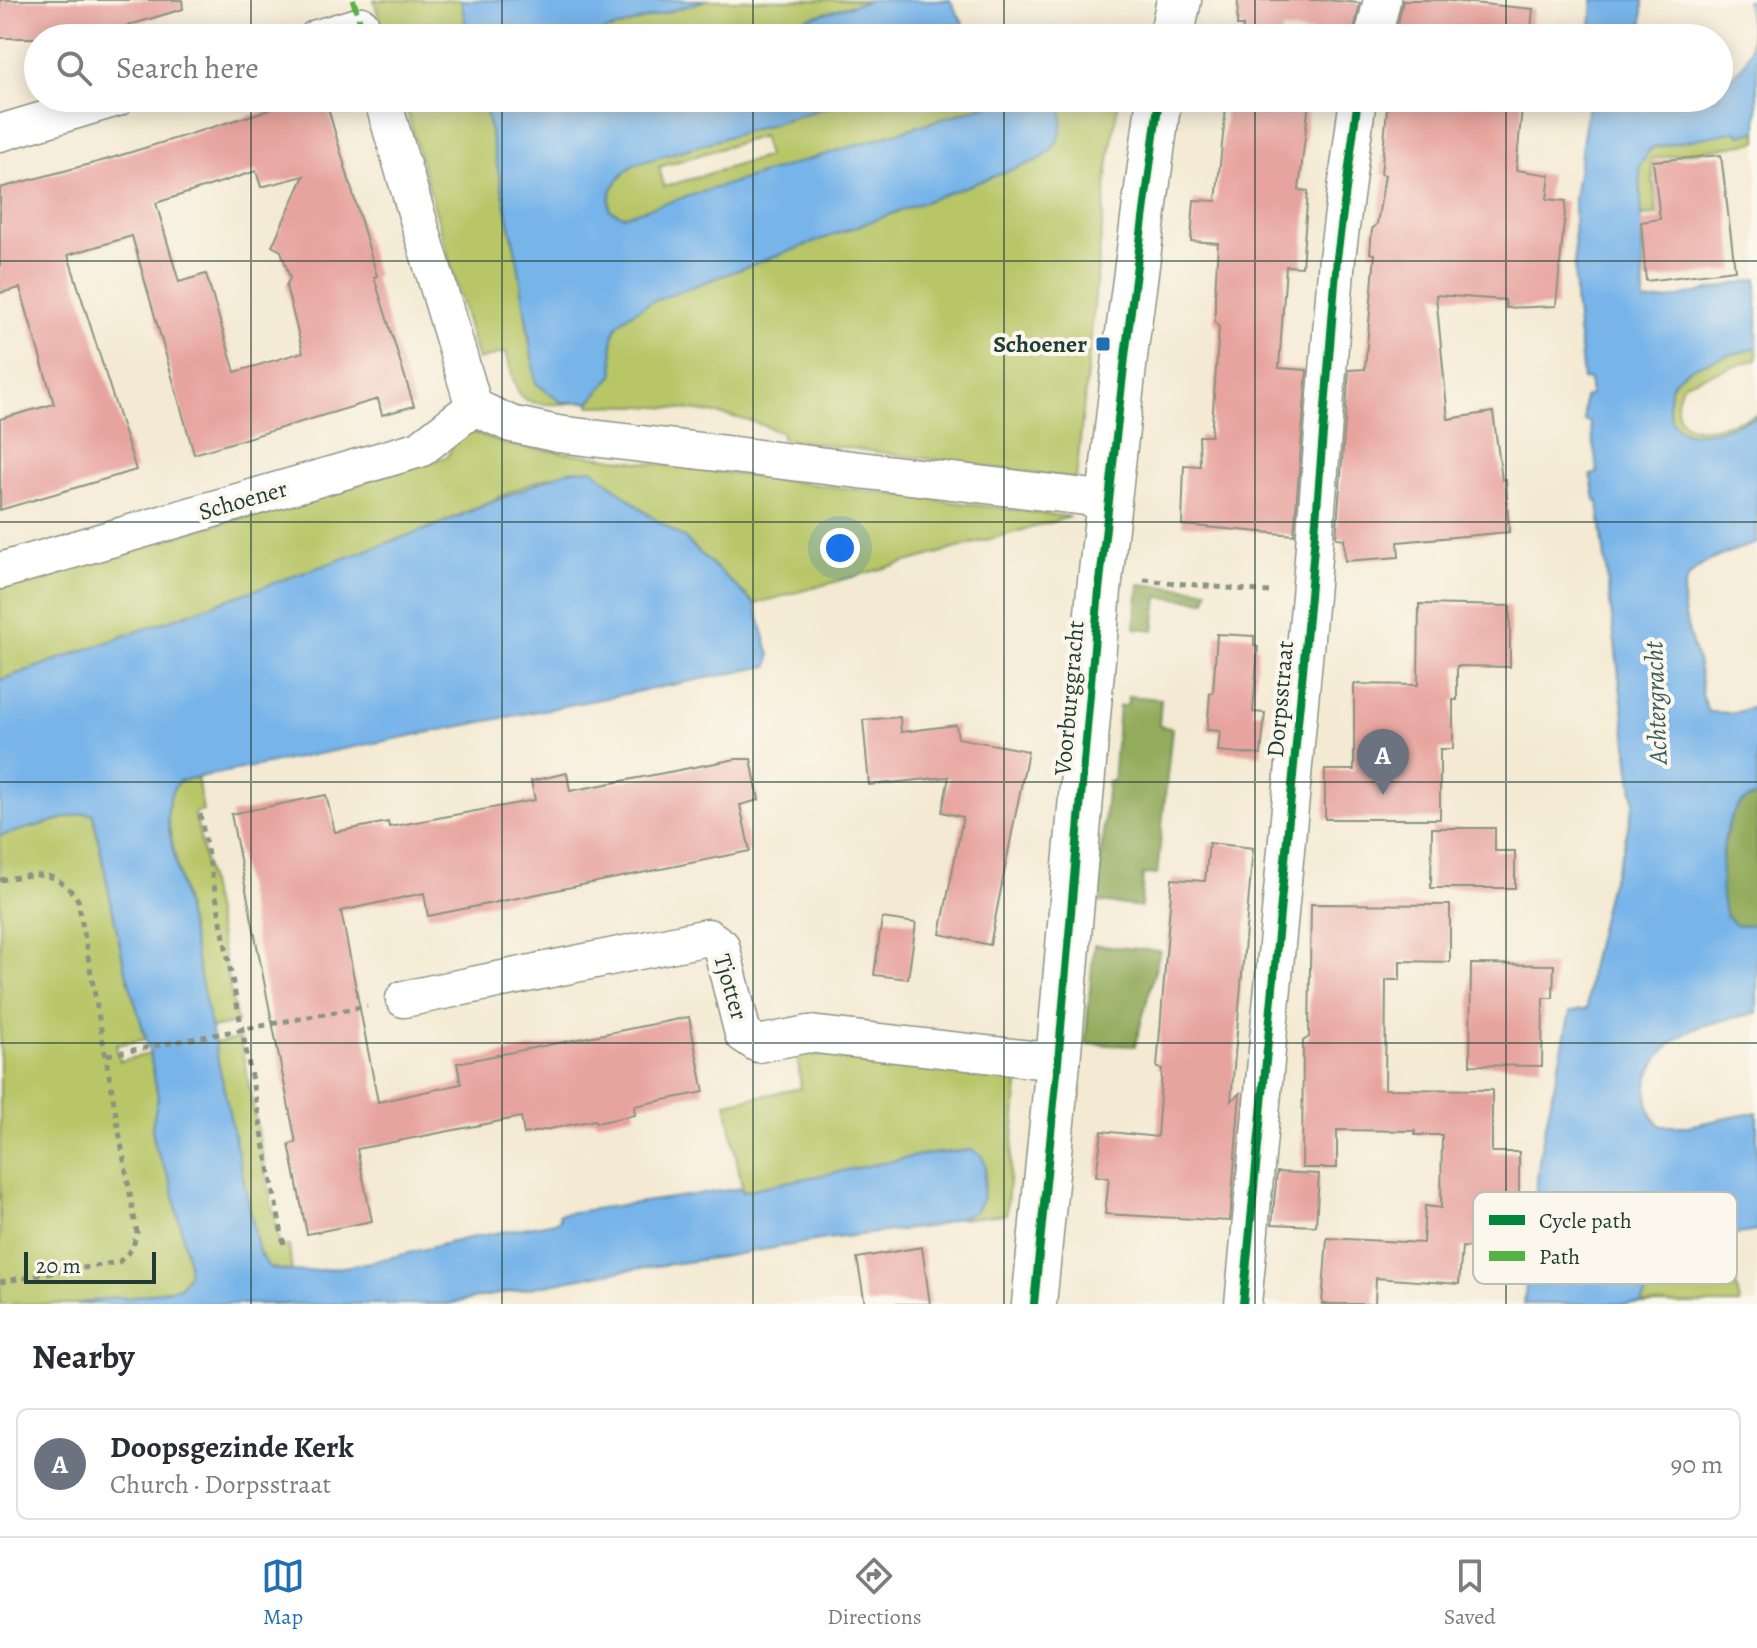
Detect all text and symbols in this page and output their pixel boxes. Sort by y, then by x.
search box [24,24,1733,112]
icon: search [52,46,96,90]
text: Search here [116,48,259,88]
place label: Schoener [993,328,1087,360]
marker: Schoener [1094,335,1112,353]
street label: Schoener [195,472,291,528]
your location [820,528,860,568]
street label: Voorburggracht [1046,619,1092,778]
street label: Dorpsstraat [1259,639,1301,759]
water label: Achtergracht [1636,640,1676,767]
pin: A [1357,729,1409,795]
street label: Tjotter [706,950,756,1024]
legend [1473,1192,1737,1284]
text: Cycle path [1539,1206,1632,1236]
text: Path [1539,1242,1580,1272]
scale bar [24,1248,156,1284]
text: 20 m [36,1251,81,1281]
text: Nearby [32,1333,135,1380]
text: Doopsgezinde Kerk [110,1427,354,1467]
text: A [52,1447,68,1482]
text: 90 m [1671,1447,1723,1482]
text: Church · Dorpsstraat [110,1467,331,1502]
tab: Map [261,1554,305,1632]
tab: Directions [827,1554,922,1632]
tab: Saved [1444,1554,1496,1632]

